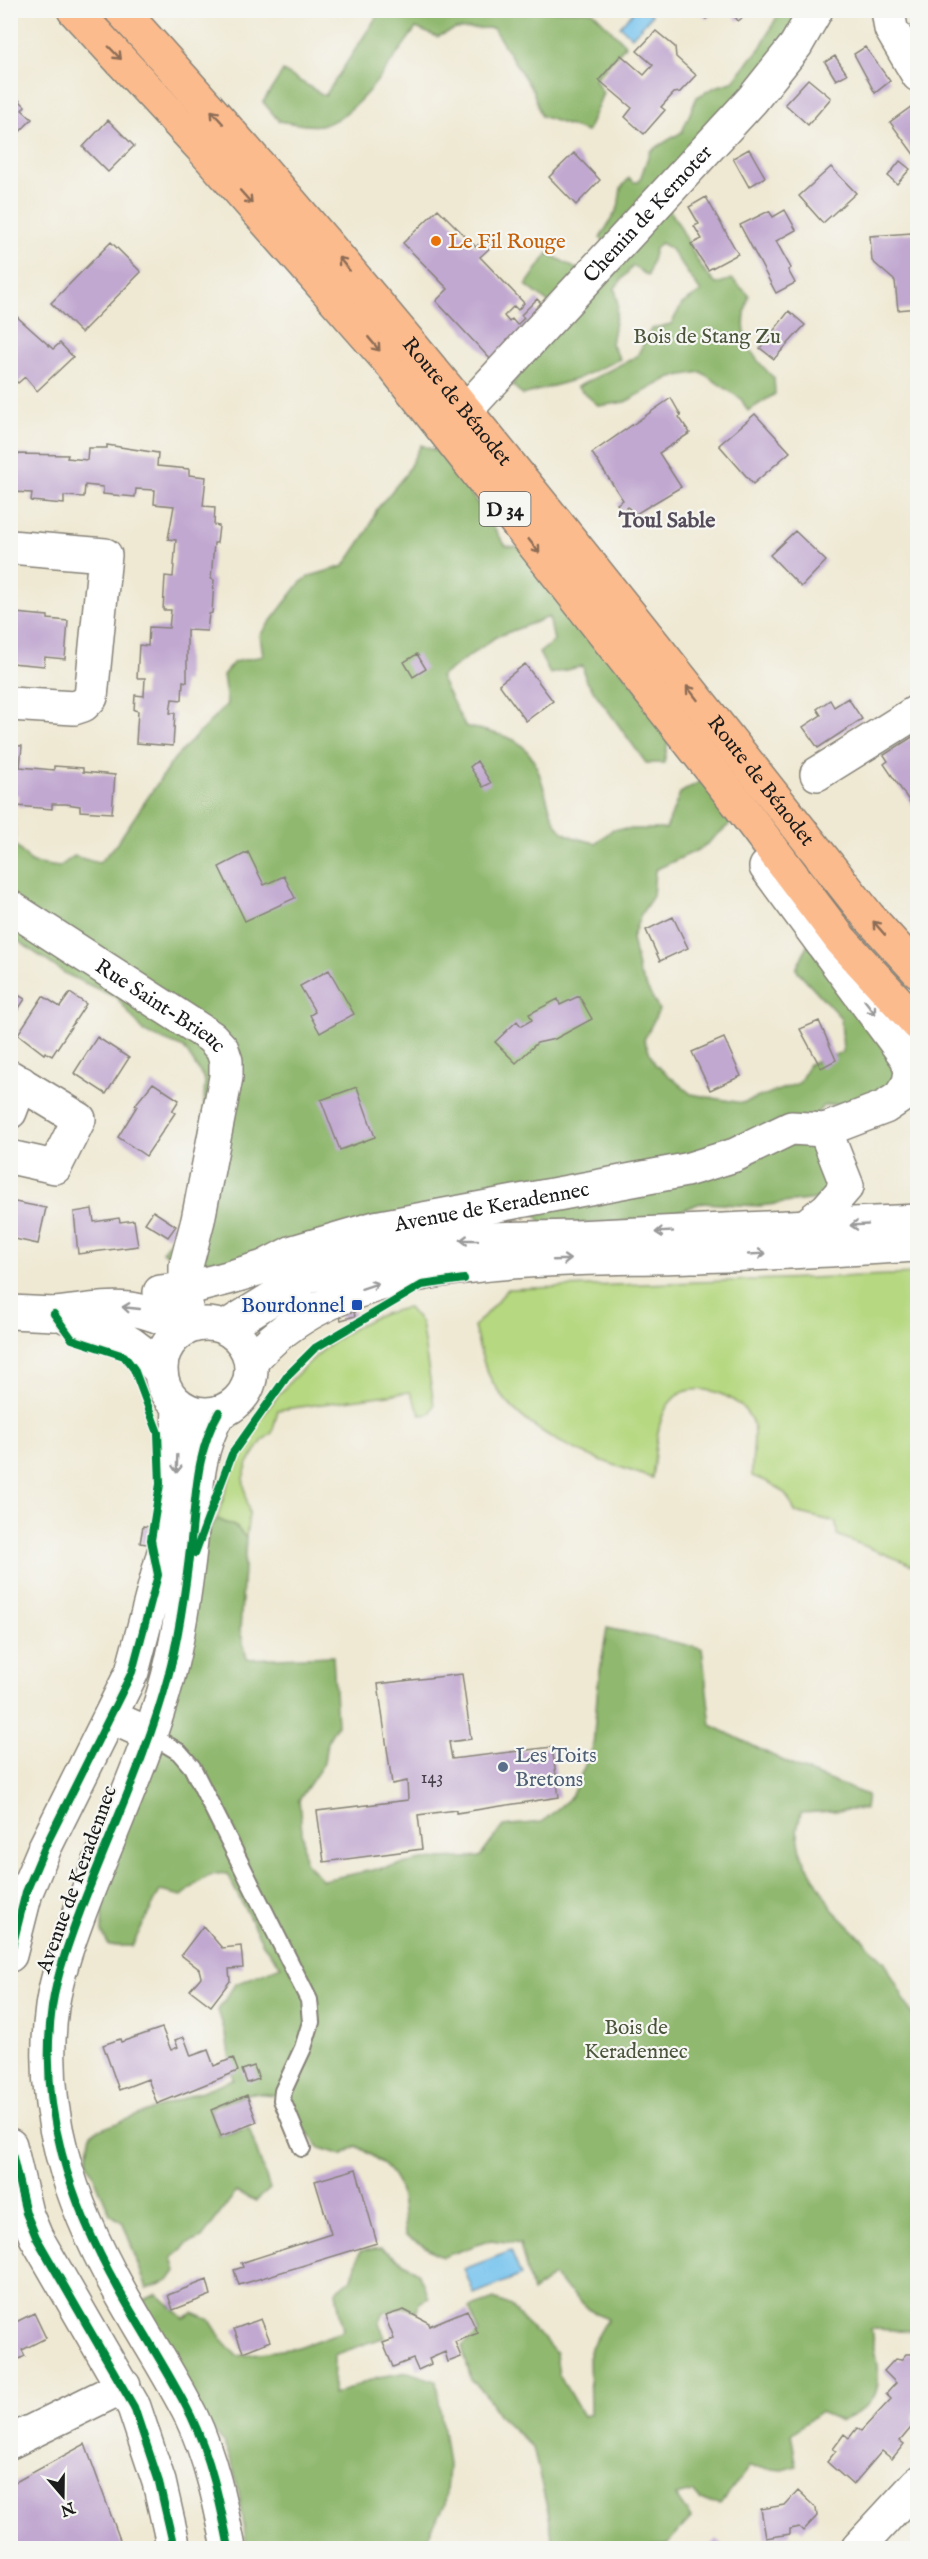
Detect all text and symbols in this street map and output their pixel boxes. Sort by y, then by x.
one-way arrow [107,45,122,60]
one-way arrow [210,109,224,124]
street label: Chemin de Kernoter [578,140,719,289]
one-way arrow [239,189,253,204]
place label: Le Fil Rouge [448,229,566,256]
marker: Le Fil Rouge [429,234,443,248]
one-way arrow [337,257,351,272]
park label: Bois de Stang Zu [633,324,781,351]
street label: Route de Bénodet [395,332,517,472]
one-way arrow [368,336,381,352]
road number: D 34 [480,492,530,526]
district label: Toul Sable [618,507,715,535]
one-way arrow [528,538,541,554]
one-way arrow [685,685,698,701]
street label: Route de Bénodet [700,710,820,852]
one-way arrow [872,921,886,936]
street label: Rue Saint-Brieuc [89,954,231,1059]
one-way arrow [863,999,876,1015]
street label: Avenue de Keradennec [391,1176,592,1239]
one-way arrow [850,1220,870,1231]
one-way arrow [655,1227,675,1238]
one-way arrow [460,1234,480,1246]
one-way arrow [746,1248,766,1259]
one-way arrow [551,1255,571,1266]
one-way arrow [360,1280,378,1291]
place label: Bourdonnel [241,1293,345,1320]
marker: Bourdonnel [350,1298,364,1312]
one-way arrow [121,1302,141,1313]
one-way arrow [171,1453,182,1473]
place label: Les Toits Bretons [515,1743,597,1794]
marker: Les Toits Bretons [496,1760,510,1774]
house number: 143 [421,1767,443,1790]
street label: Avenue de Keradennec [31,1782,124,1978]
park label: Bois de Keradennec [584,2015,688,2066]
north arrow [33,2466,93,2526]
text: N [57,2496,78,2520]

